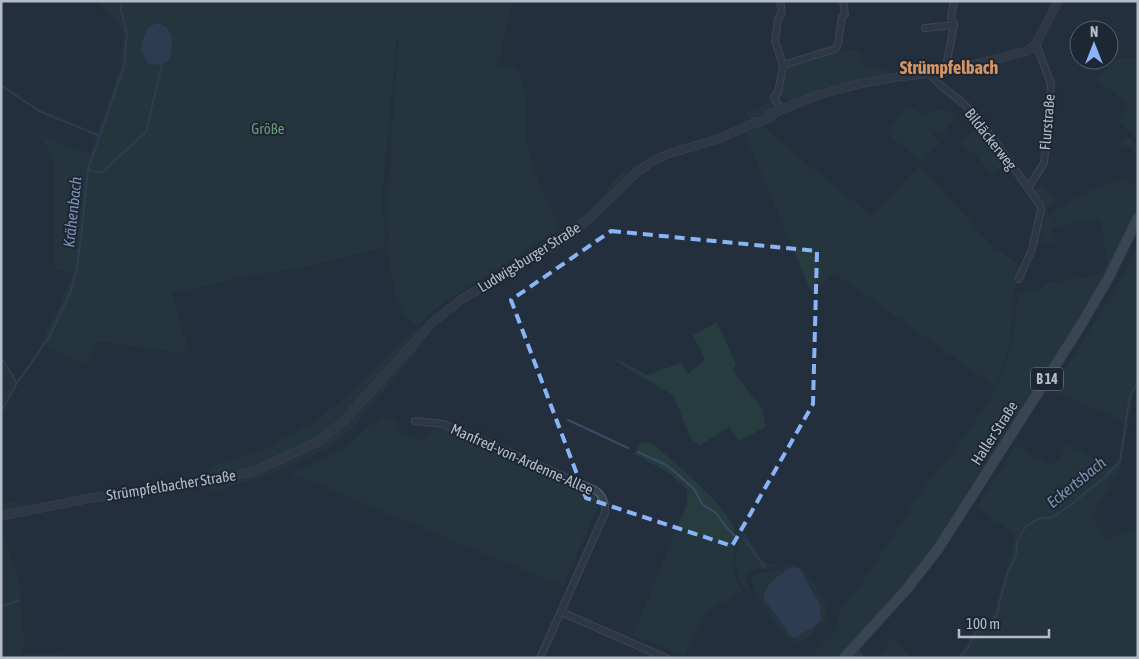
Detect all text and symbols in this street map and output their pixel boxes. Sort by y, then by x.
north arrow [1069,20,1119,70]
text: N [1090,24,1098,40]
district label: Strümpfelbach [900,57,998,78]
street label: Flurstraße [1036,93,1058,151]
street label: Bildäckerweg [962,105,1021,174]
park label: Größe [251,120,285,137]
water label: Krähenbach [59,176,85,248]
street label: Ludwigsburger Straße [475,219,584,295]
road number: B 14 [1031,368,1063,390]
street label: Haller Straße [967,398,1021,468]
street label: Manfred-von-Ardenne-Allee [448,420,596,498]
water label: Eckertsbach [1043,453,1109,511]
street label: Strümpfelbacher Straße [105,466,237,504]
scale bar [959,606,1049,638]
text: 100 m [966,615,1000,632]

